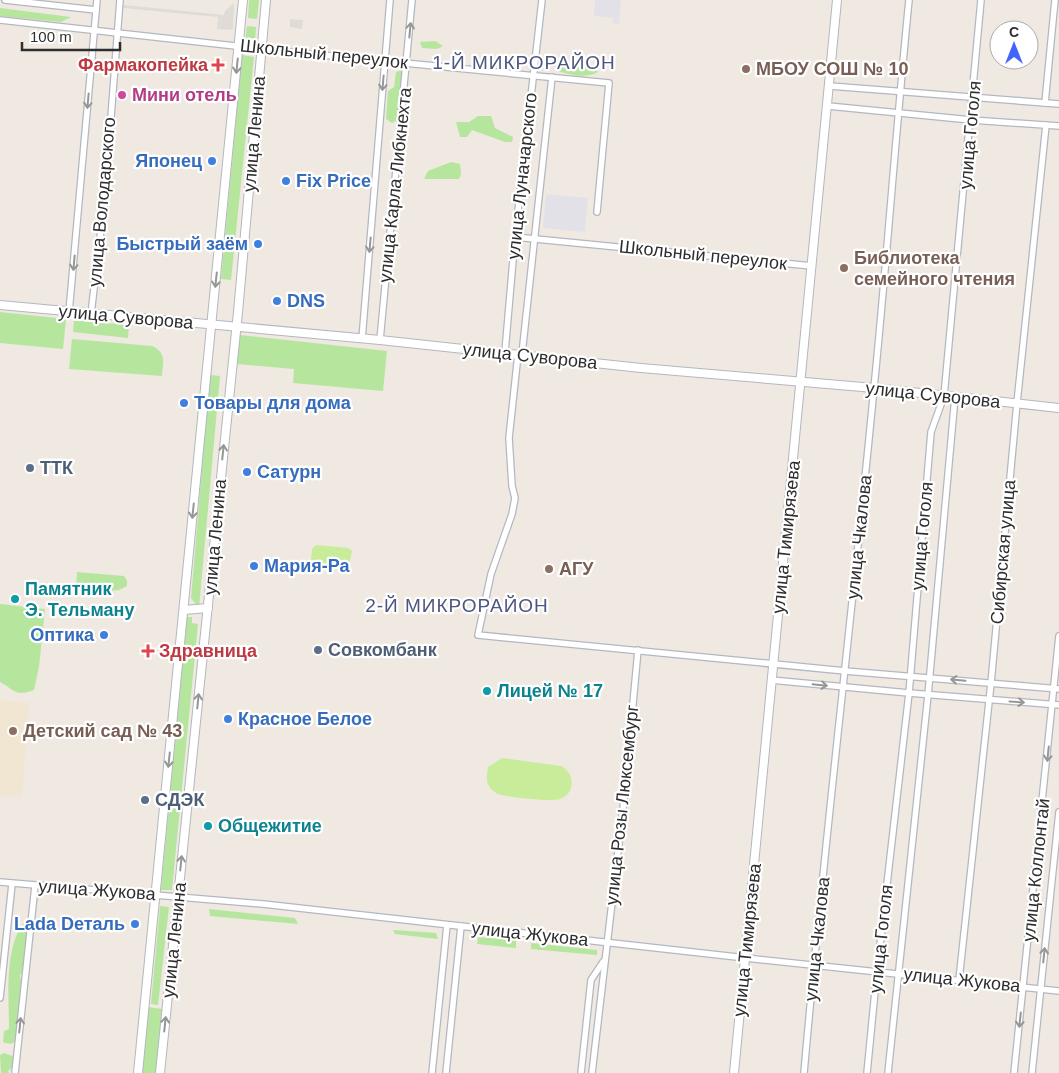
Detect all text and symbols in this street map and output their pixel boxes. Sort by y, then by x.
scale bar [22,20,120,52]
north arrow [989,20,1039,70]
one-way arrow [405,22,415,38]
text: С [1009,24,1019,40]
text: 100 m [30,28,72,45]
street label: Школьный переулок [239,35,409,73]
district label: 1-Й МИКРОРАЙОН [432,52,616,73]
place label: Фармакопейка [78,55,209,75]
one-way arrow [232,58,242,74]
marker: Фармакопейка [212,59,224,71]
place label: МБОУ СОШ № 10 [756,59,908,79]
marker: МБОУ СОШ № 10 [740,63,752,75]
street label: улица Ленина [239,74,269,193]
one-way arrow [378,75,388,91]
street label: улица Гоголя [955,80,985,190]
place label: Мини отель [132,85,237,105]
street label: улица Карла Либкнехта [375,85,415,284]
marker: Мини отель [116,89,128,101]
street label: улица Луначарского [503,92,541,260]
one-way arrow [83,93,93,109]
street label: улица Володарского [85,116,119,288]
place label: Японец [135,151,202,171]
marker: Японец [206,155,218,167]
place label: Fix Price [296,171,371,191]
marker: Fix Price [280,175,292,187]
place label: Быстрый заём [116,234,248,254]
street label: Школьный переулок [618,236,788,274]
one-way arrow [365,237,374,253]
marker: Быстрый заём [252,238,264,250]
place label: Библиотека семейного чтения [854,248,1015,289]
one-way arrow [69,254,79,270]
marker: Библиотека семейного чтения [838,262,850,274]
one-way arrow [211,272,221,288]
place label: DNS [287,291,325,311]
marker: DNS [271,295,283,307]
street label: улица Суворова [58,301,195,333]
street label: улица Суворова [462,339,599,373]
street label: улица Суворова [865,378,1002,412]
place label: Товары для дома [194,393,352,413]
marker: Товары для дома [178,397,190,409]
one-way arrow [218,445,228,461]
place label: ТТК [40,458,74,478]
street label: улица Тимирязева [768,458,804,615]
marker: ТТК [24,462,36,474]
place label: Сатурн [257,462,321,482]
marker: Сатурн [241,466,253,478]
street label: улица Чкалова [843,473,876,600]
street label: улица Ленина [200,477,230,596]
street label: Сибирская улица [987,478,1019,625]
street label: улица Гоголя [907,481,937,591]
one-way arrow [189,503,198,519]
place label: Мария-Ра [264,556,351,576]
place label: АГУ [559,559,594,579]
marker: Мария-Ра [248,560,260,572]
marker: АГУ [543,563,555,575]
place label: Памятник Э. Тельману [25,579,134,620]
marker: Памятник Э. Тельману [9,593,21,605]
district label: 2-Й МИКРОРАЙОН [365,595,549,616]
place label: Оптика [30,625,95,645]
marker: Оптика [98,629,110,641]
place label: Совкомбанк [328,640,438,660]
place label: Здравница [159,641,258,661]
marker: Здравница [141,644,155,658]
marker: Совкомбанк [312,644,324,656]
one-way arrow [950,675,966,685]
one-way arrow [812,680,828,690]
place label: Лицей № 17 [497,681,603,701]
marker: Лицей № 17 [481,685,493,697]
one-way arrow [193,693,202,709]
one-way arrow [1009,697,1025,706]
street label: улица Розы Люксембург [602,703,643,906]
place label: Красное Белое [238,709,372,729]
marker: Красное Белое [222,713,234,725]
place label: Детский сад № 43 [23,721,182,741]
marker: Детский сад № 43 [7,725,19,737]
one-way arrow [1043,746,1053,762]
one-way arrow [164,752,174,768]
place label: СДЭК [155,790,205,810]
marker: СДЭК [139,794,151,806]
street label: улица Коллонтай [1019,797,1053,943]
place label: Общежитие [218,816,322,836]
marker: Общежитие [202,820,214,832]
one-way arrow [176,855,186,871]
street label: улица Тимирязева [729,861,765,1018]
street label: улица Чкалова [801,875,834,1002]
street label: улица Жукова [38,876,157,904]
street label: улица Ленина [158,880,190,999]
street label: улица Гоголя [865,884,897,994]
place label: Lada Dеталь [14,914,125,934]
marker: Lada Dеталь [129,918,141,930]
street label: улица Жукова [471,918,590,950]
one-way arrow [1040,947,1049,963]
street label: улица Жукова [903,964,1022,996]
one-way arrow [1015,1012,1025,1028]
one-way arrow [15,1017,25,1033]
one-way arrow [160,1017,170,1033]

